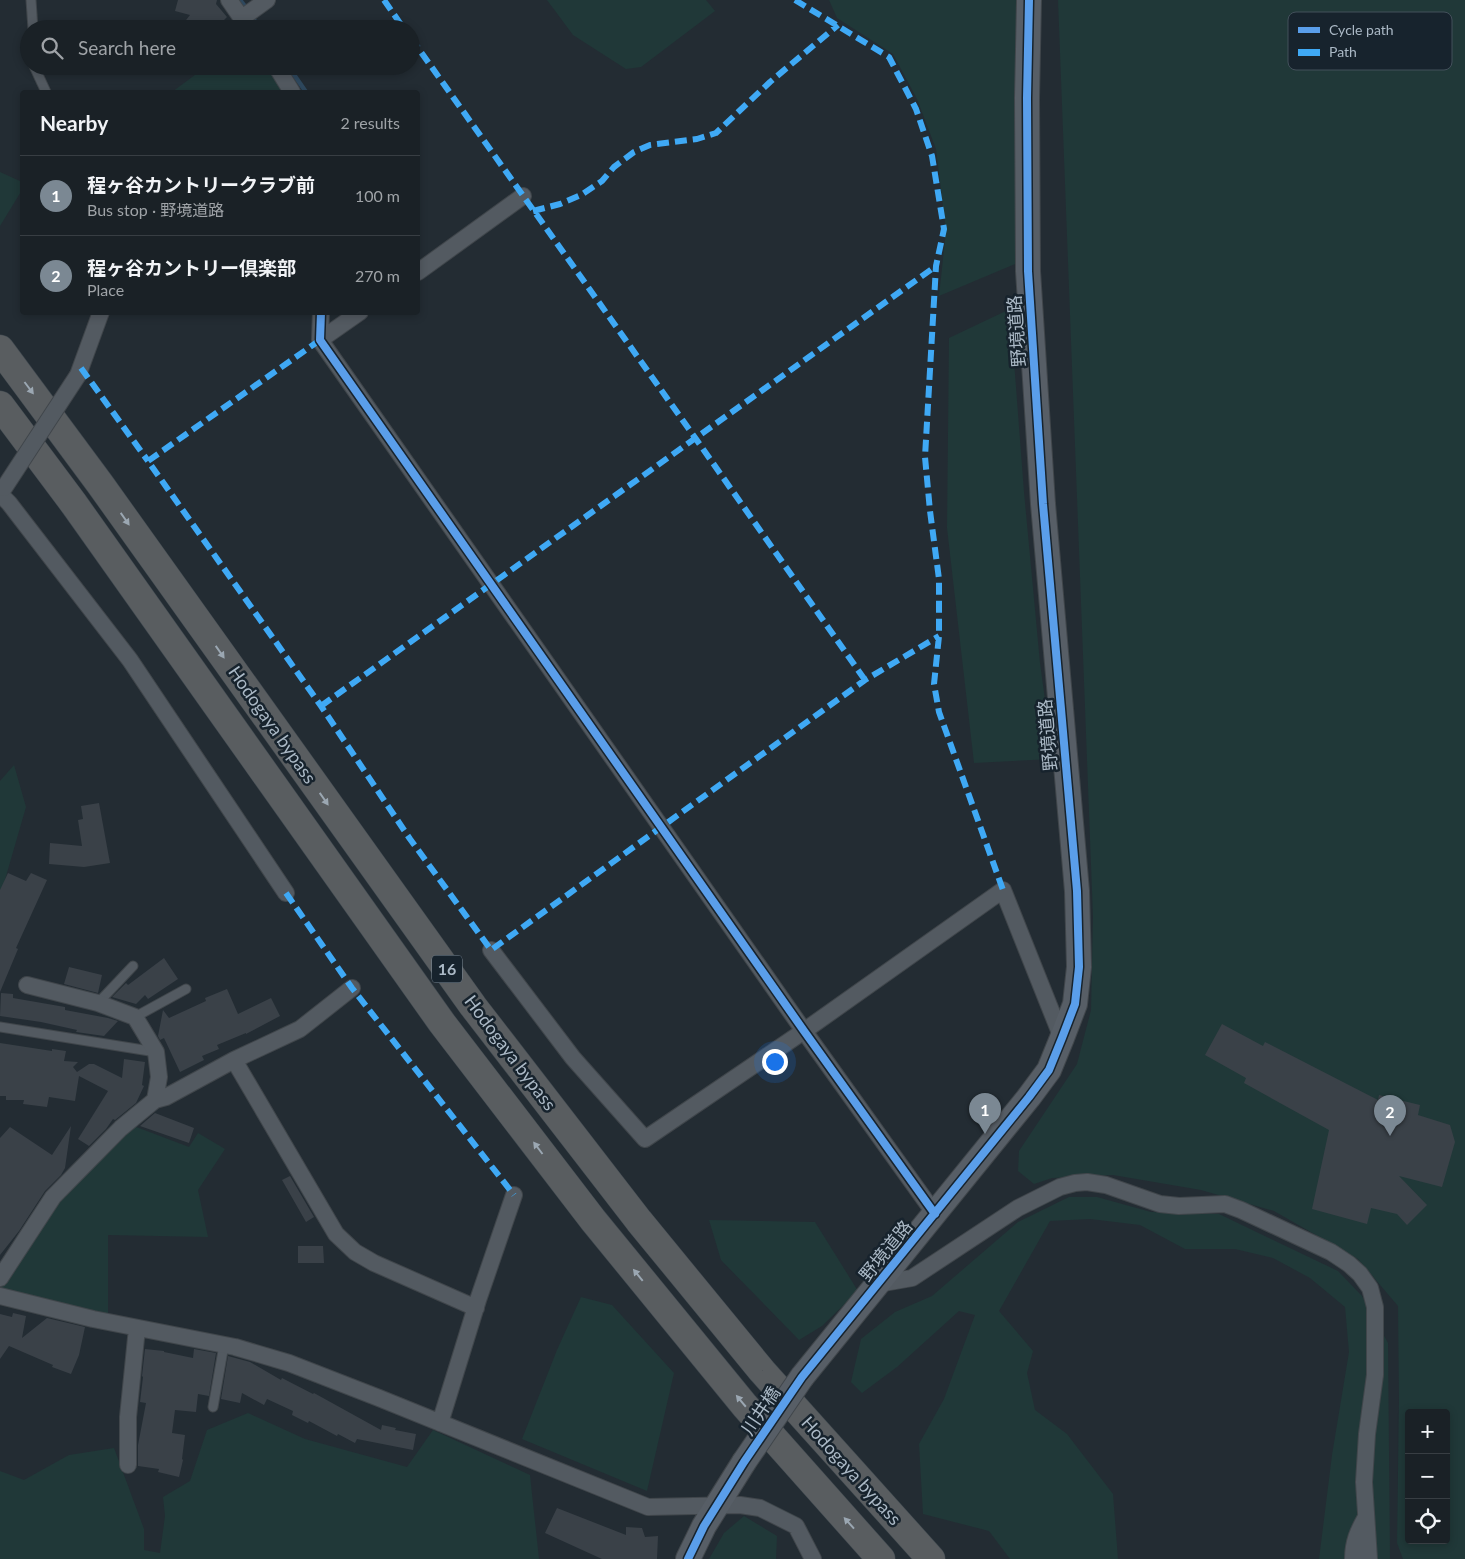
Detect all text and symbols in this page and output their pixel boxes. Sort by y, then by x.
legend [1288,12,1452,70]
search box [20,20,420,75]
text: Cycle path [1329,21,1394,38]
icon: search [38,34,66,62]
text: Search here [78,36,176,59]
text: Path [1329,43,1357,60]
text: Nearby [40,110,108,135]
text: 2 results [340,113,400,132]
text: 程ヶ谷カントリークラブ前 [87,173,315,196]
text: 1 [51,186,61,205]
text: 100 m [355,186,400,205]
text: Bus stop · 野境道路 [87,200,224,219]
text: 程ヶ谷カントリー倶楽部 [87,256,296,279]
text: 2 [51,266,61,285]
text: 270 m [355,266,400,285]
text: Place [87,280,124,299]
street label: 野境道路 [1003,294,1029,368]
one-way arrow [24,381,34,395]
one-way arrow [120,512,130,526]
one-way arrow [214,645,225,658]
street label: Hodogaya bypass [224,661,322,788]
street label: 野境道路 [1033,698,1061,772]
one-way arrow [319,792,329,805]
road number: 16 [432,956,462,982]
street label: Hodogaya bypass [460,991,561,1114]
your location [762,1049,788,1075]
pin: 1 [969,1093,1001,1134]
pin: 2 [1374,1095,1406,1136]
one-way arrow [532,1142,543,1155]
street label: 野境道路 [854,1215,916,1285]
one-way arrow [633,1269,644,1282]
street label: 川井橋 [736,1382,784,1439]
one-way arrow [735,1395,746,1408]
map controls [1405,1409,1450,1544]
button: + [1405,1409,1450,1454]
street label: Hodogaya bypass [797,1412,906,1529]
button: − [1405,1454,1450,1499]
button: locate [1405,1499,1450,1544]
one-way arrow [843,1517,855,1529]

